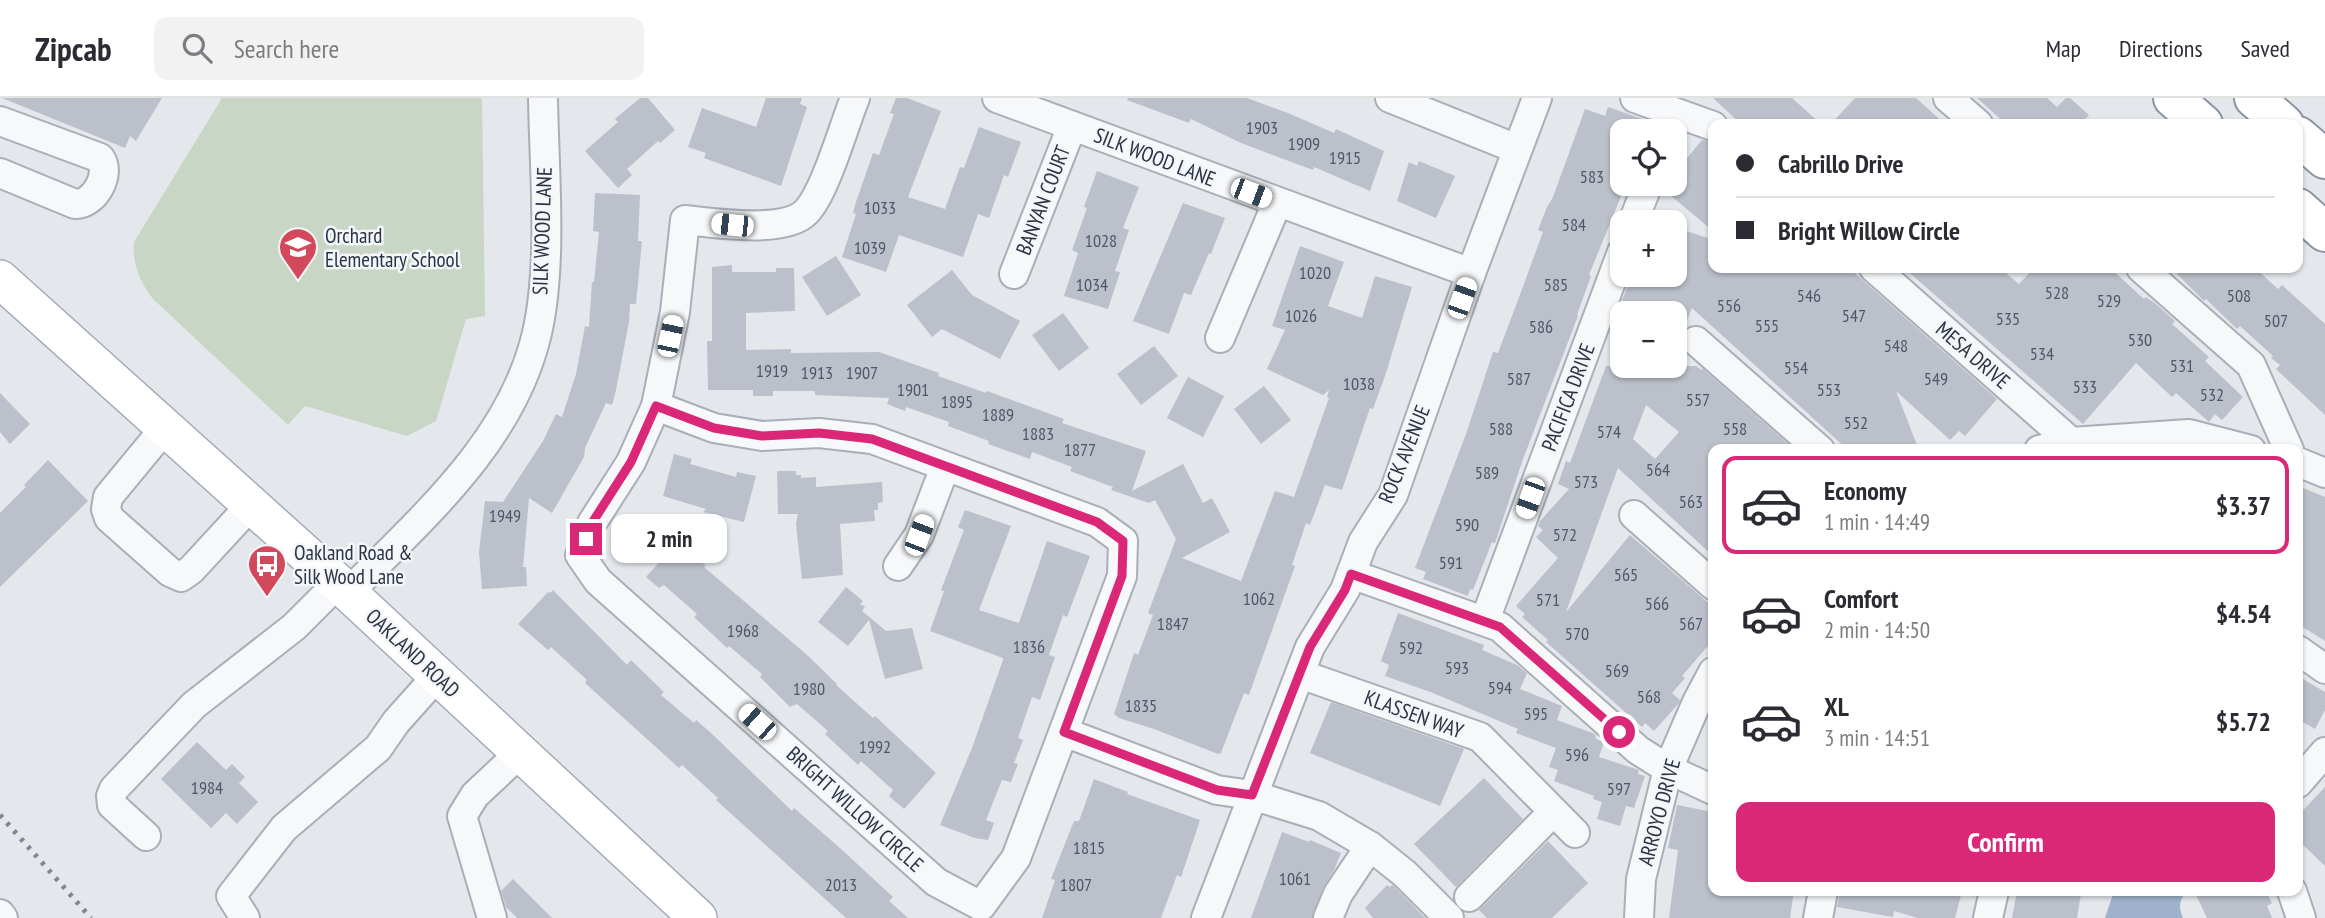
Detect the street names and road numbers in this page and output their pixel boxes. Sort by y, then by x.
street label: SILK WOOD LANE [1090,121,1220,193]
street label: BANYAN COURT [1010,141,1076,259]
street label: SILK WOOD LANE [526,167,558,295]
street label: MESA DRIVE [1930,315,2016,395]
street label: PACIFICA DRIVE [1535,339,1601,455]
street label: ROCK AVENUE [1372,401,1436,507]
street label: OAKLAND ROAD [360,603,466,703]
street label: KLASSEN WAY [1361,684,1468,745]
street label: BRIGHT WILLOW CIRCLE [781,740,929,878]
street label: ARROYO DRIVE [1632,755,1686,869]

